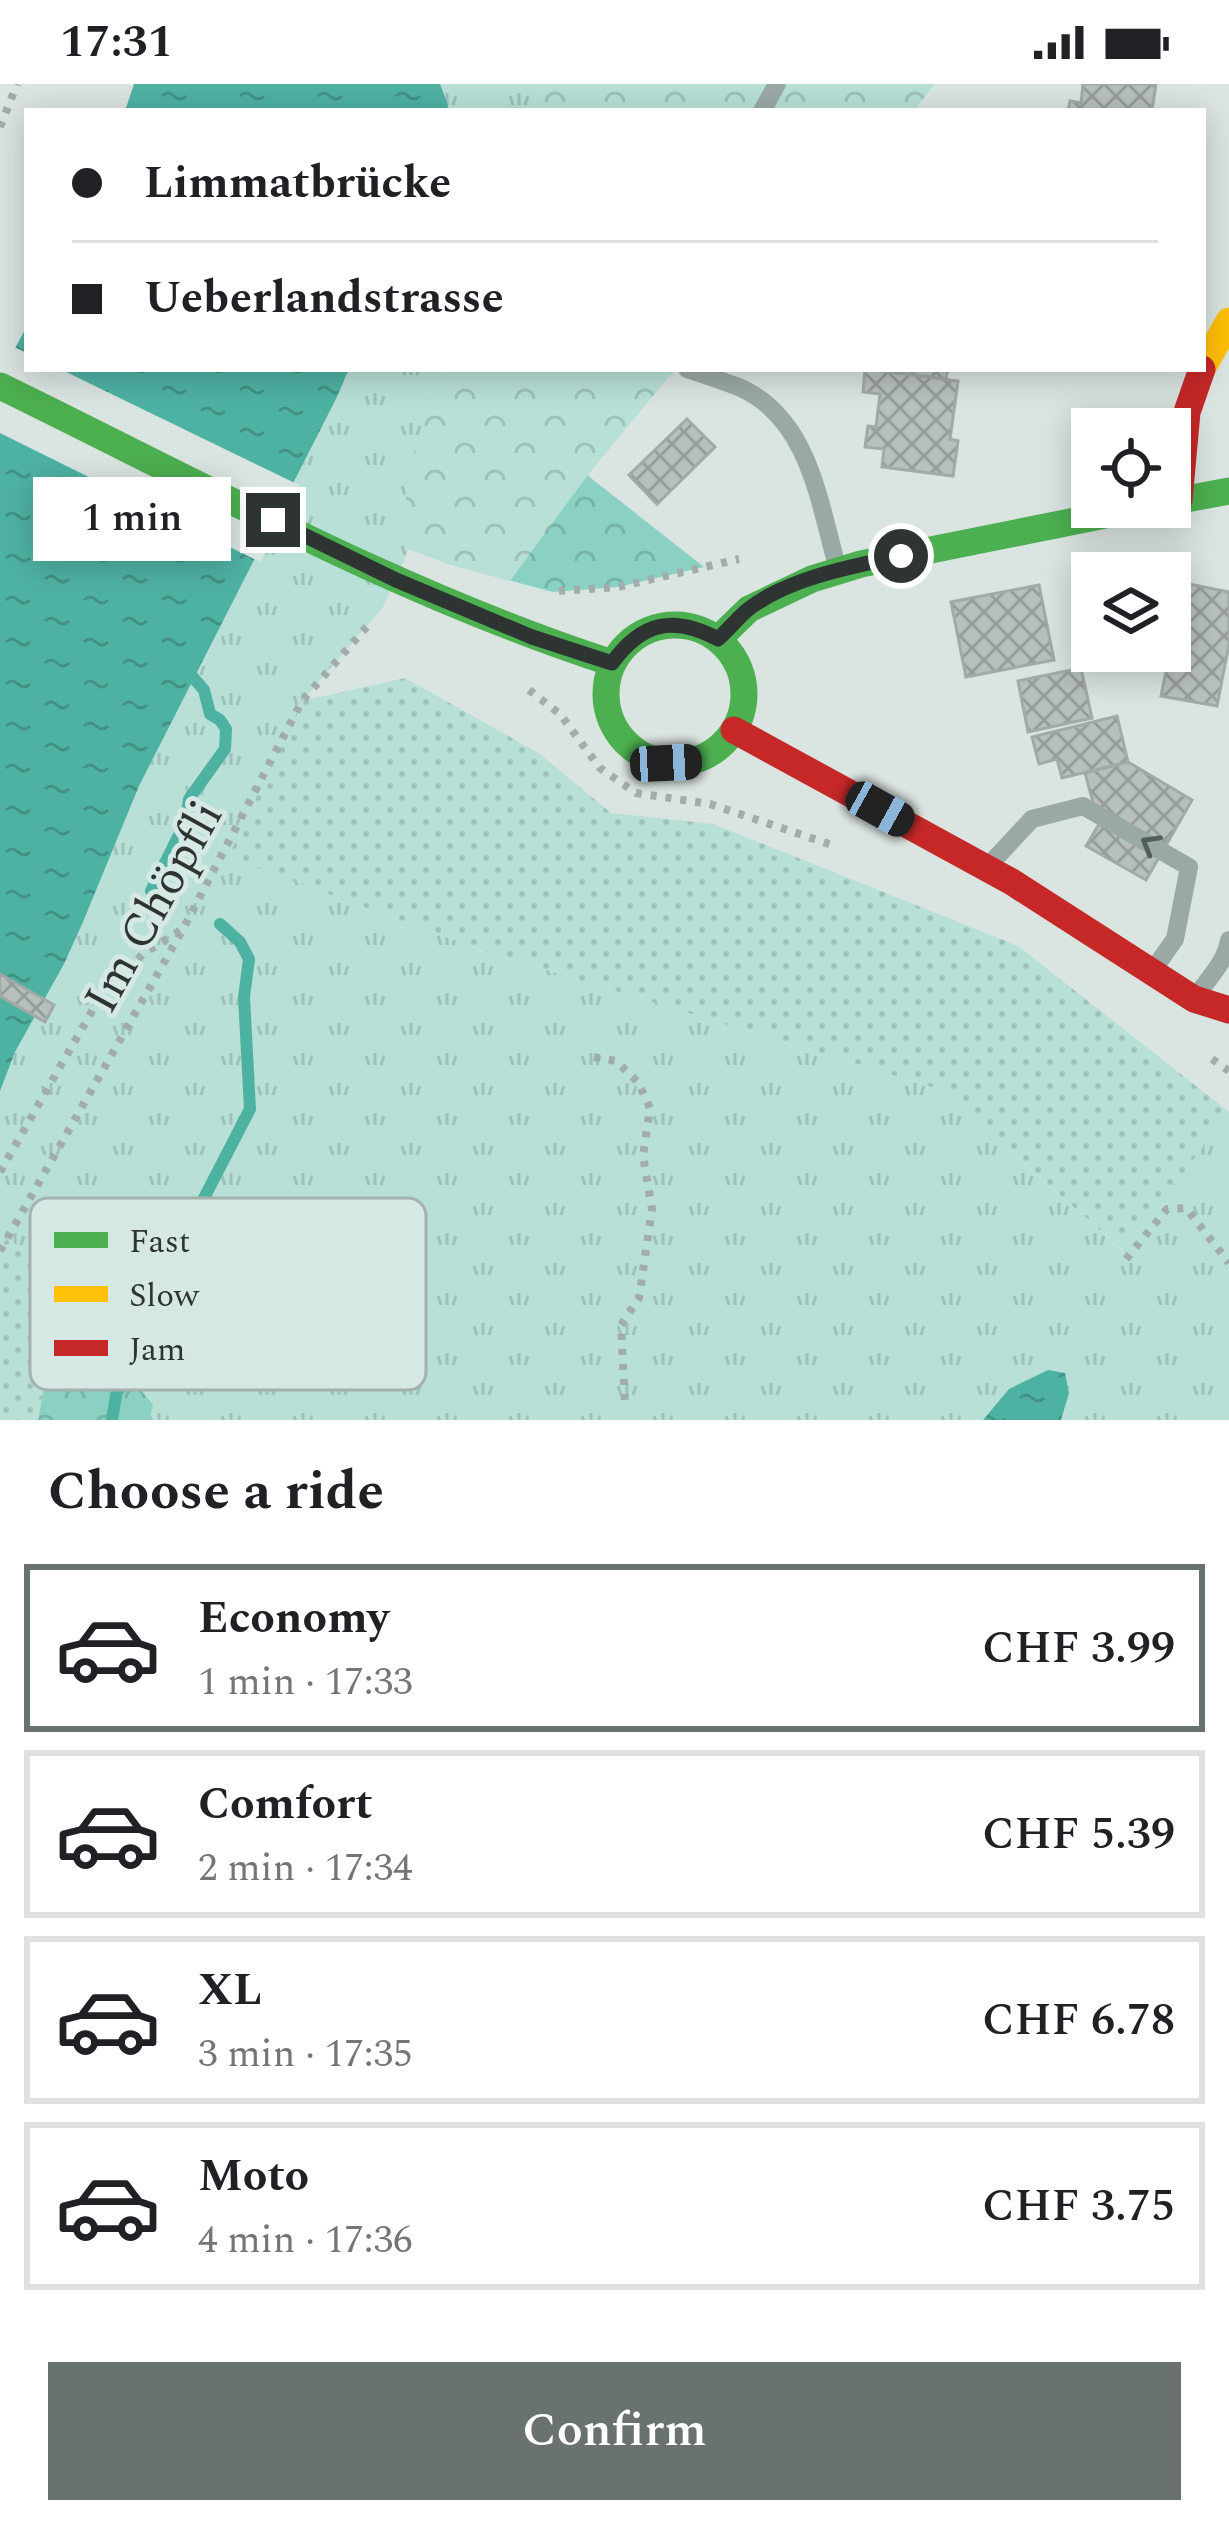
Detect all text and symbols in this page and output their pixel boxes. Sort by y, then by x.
text: 17:31 [60,8,173,77]
text: Limmatbrücke [144,149,451,218]
text: Ueberlandstrasse [144,264,504,333]
map controls [1071,408,1191,672]
button: locate [1071,408,1191,528]
callout: 1 min [33,478,231,562]
text: 1 min [81,489,183,548]
route end [246,493,300,547]
route start [874,529,928,583]
button: layers [1071,552,1191,672]
car [629,743,703,783]
car [840,776,920,842]
street label: Im Chöpfli [66,787,243,1027]
one-way arrow [1141,836,1162,859]
legend [30,1198,426,1390]
text: Fast [129,1217,190,1267]
text: Slow [129,1271,200,1321]
text: Jam [129,1325,185,1375]
text: Choose a ride [48,1451,384,1533]
text: Economy [198,1584,389,1653]
icon: car [54,1594,162,1702]
text: CHF 3.99 [982,1614,1175,1683]
text: 1 min · 17:33 [198,1653,413,1712]
text: Comfort [198,1770,373,1839]
icon: car [54,1780,162,1888]
text: CHF 5.39 [982,1800,1175,1869]
text: 2 min · 17:34 [198,1839,413,1898]
text: XL [198,1956,262,2025]
icon: car [54,1966,162,2074]
text: CHF 6.78 [982,1986,1175,2055]
text: 3 min · 17:35 [198,2025,413,2084]
text: Moto [198,2142,309,2211]
icon: car [54,2152,162,2260]
text: CHF 3.75 [982,2172,1175,2241]
text: 4 min · 17:36 [198,2211,413,2270]
button: Confirm [48,2362,1181,2500]

